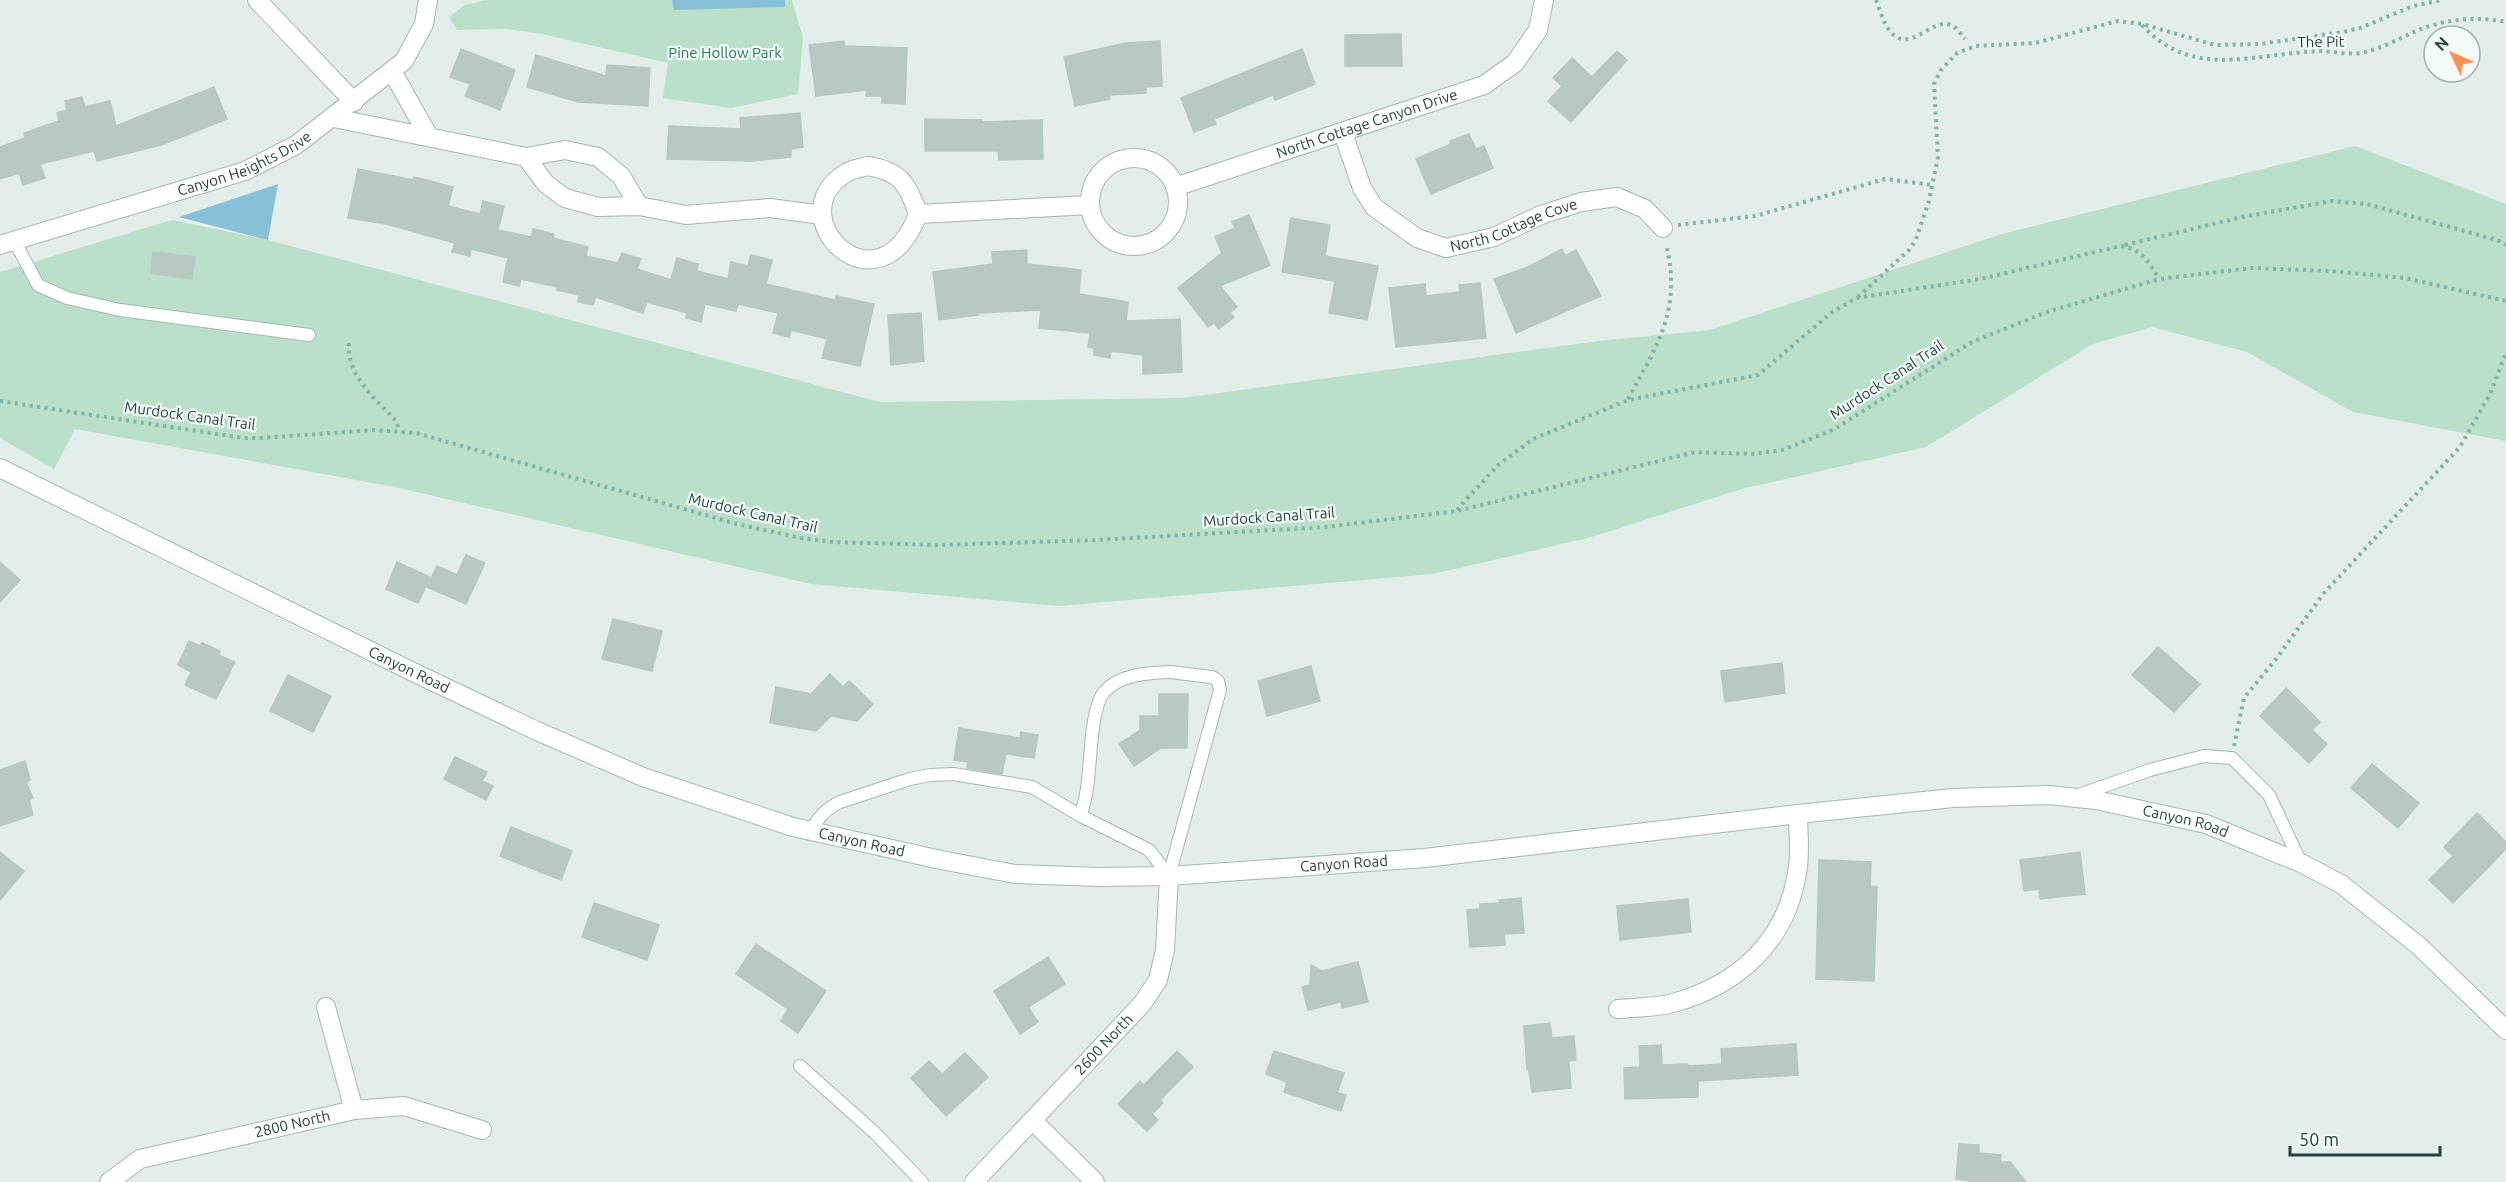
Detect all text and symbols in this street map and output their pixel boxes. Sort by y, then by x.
north arrow [2422,24,2482,84]
street label: The Pit [2297,33,2345,50]
text: N [2431,33,2452,54]
park label: Pine Hollow Park [668,44,782,61]
street label: North Cottage Canyon Drive [1274,85,1459,161]
street label: Canyon Heights Drive [175,127,314,199]
street label: North Cottage Cove [1448,195,1579,255]
street label: Murdock Canal Trail [1827,336,1947,423]
street label: Murdock Canal Trail [123,398,257,433]
street label: Murdock Canal Trail [687,489,819,536]
street label: Murdock Canal Trail [1202,503,1336,530]
street label: Canyon Road [366,642,452,696]
street label: Canyon Road [2141,801,2231,840]
street label: Canyon Road [817,824,907,860]
street label: Canyon Road [1299,852,1388,875]
street label: 2600 North [1071,1010,1136,1078]
street label: 2800 North [253,1107,332,1140]
scale bar [2290,1119,2440,1157]
text: 50 m [2299,1129,2339,1149]

